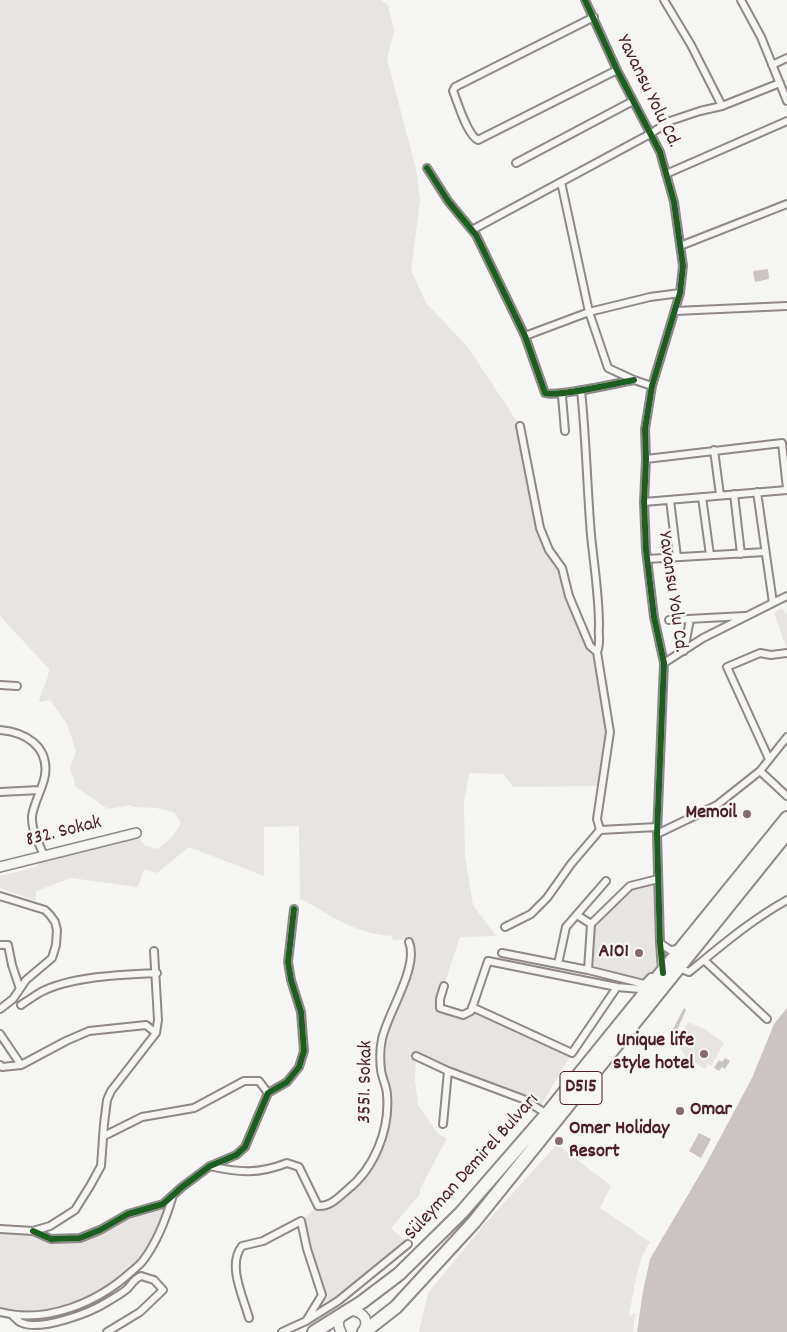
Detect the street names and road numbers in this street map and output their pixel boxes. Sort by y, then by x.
street label: Yavansu Yolu Cd. [609,32,685,152]
street label: Yavansu Yolu Cd. [651,530,691,654]
street label: 832. Sokak [24,812,104,854]
street label: 3551. Sokak [354,1040,380,1124]
road number: D515 [560,1072,602,1104]
street label: Süleyman Demirel Bulvarı [401,1089,545,1247]

